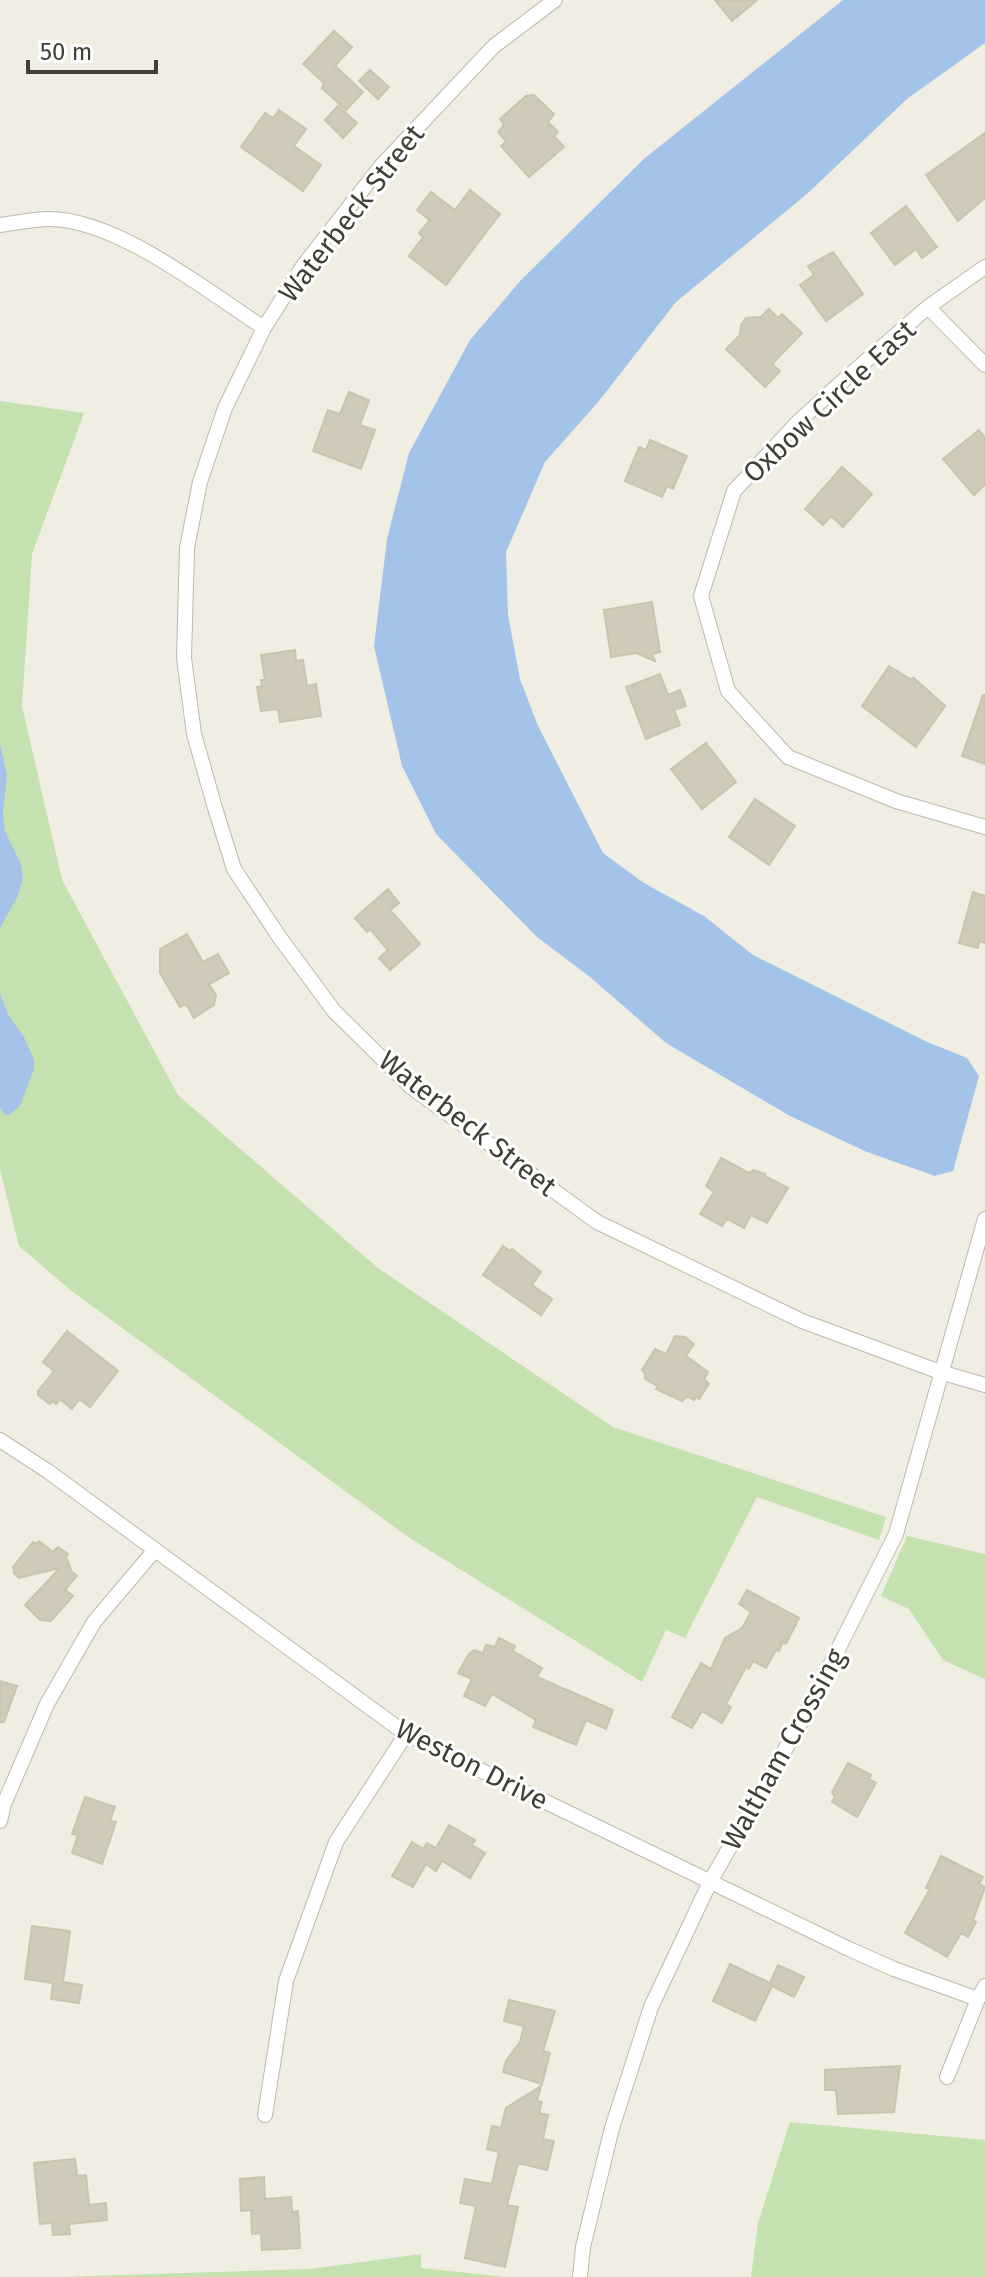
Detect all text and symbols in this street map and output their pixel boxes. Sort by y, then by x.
scale bar [28,24,156,74]
text: 50 m [40,38,92,66]
street label: Waterbeck Street [272,117,432,309]
street label: Oxbow Circle East [736,312,923,490]
street label: Waterbeck Street [372,1044,564,1204]
street label: Waltham Crossing [714,1643,853,1856]
street label: Weston Drive [390,1712,554,1817]

